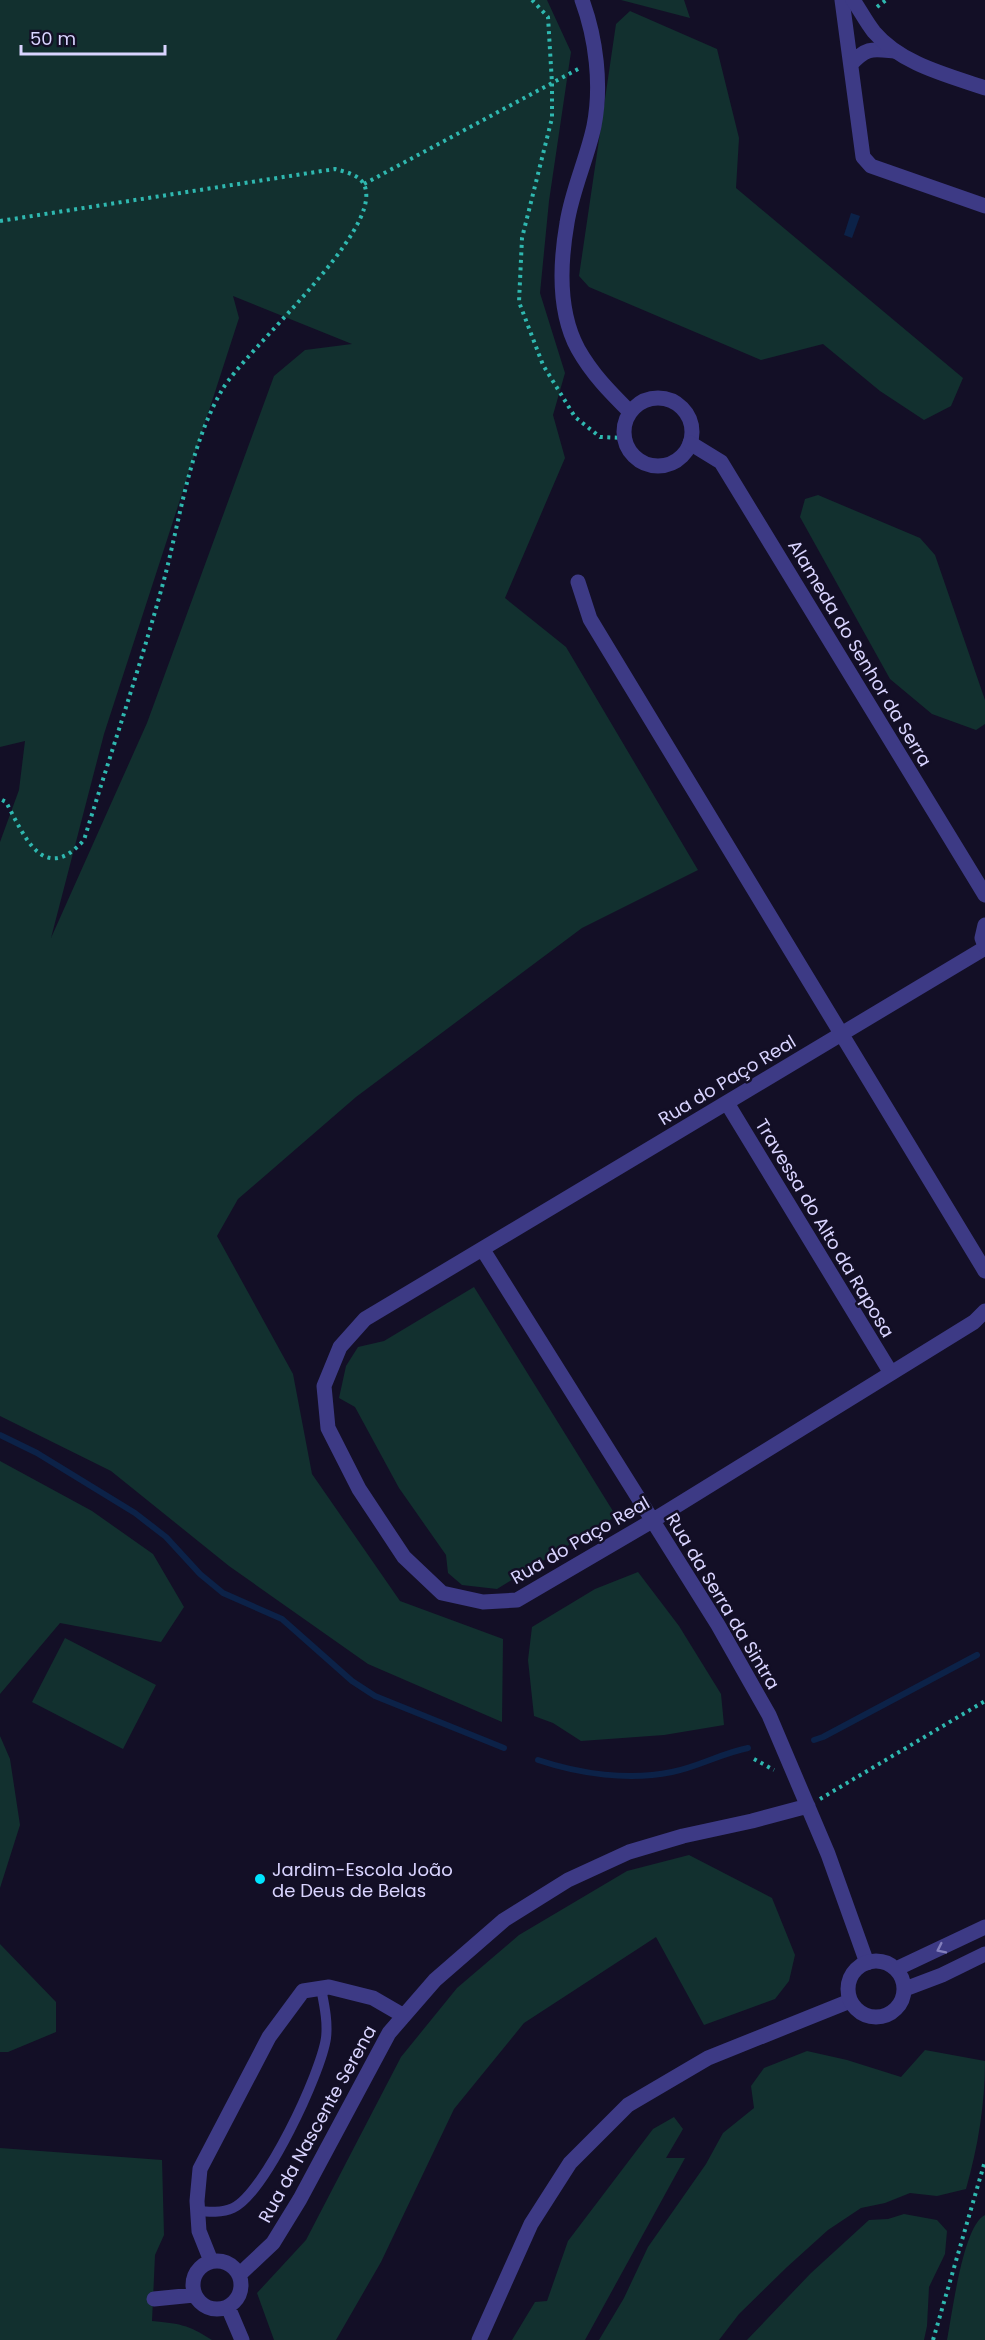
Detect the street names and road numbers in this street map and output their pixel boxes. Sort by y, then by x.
street label: Alameda do Senhor da Serra [782,535,938,771]
street label: Rua do Paço Real [653,1029,801,1131]
street label: Travessa do Alto da Raposa [750,1114,900,1342]
street label: Rua do Paço Real [506,1490,654,1590]
street label: Rua da Serra da Sintra [660,1508,786,1694]
street label: Rua da Nascente Serena [252,2021,382,2227]

